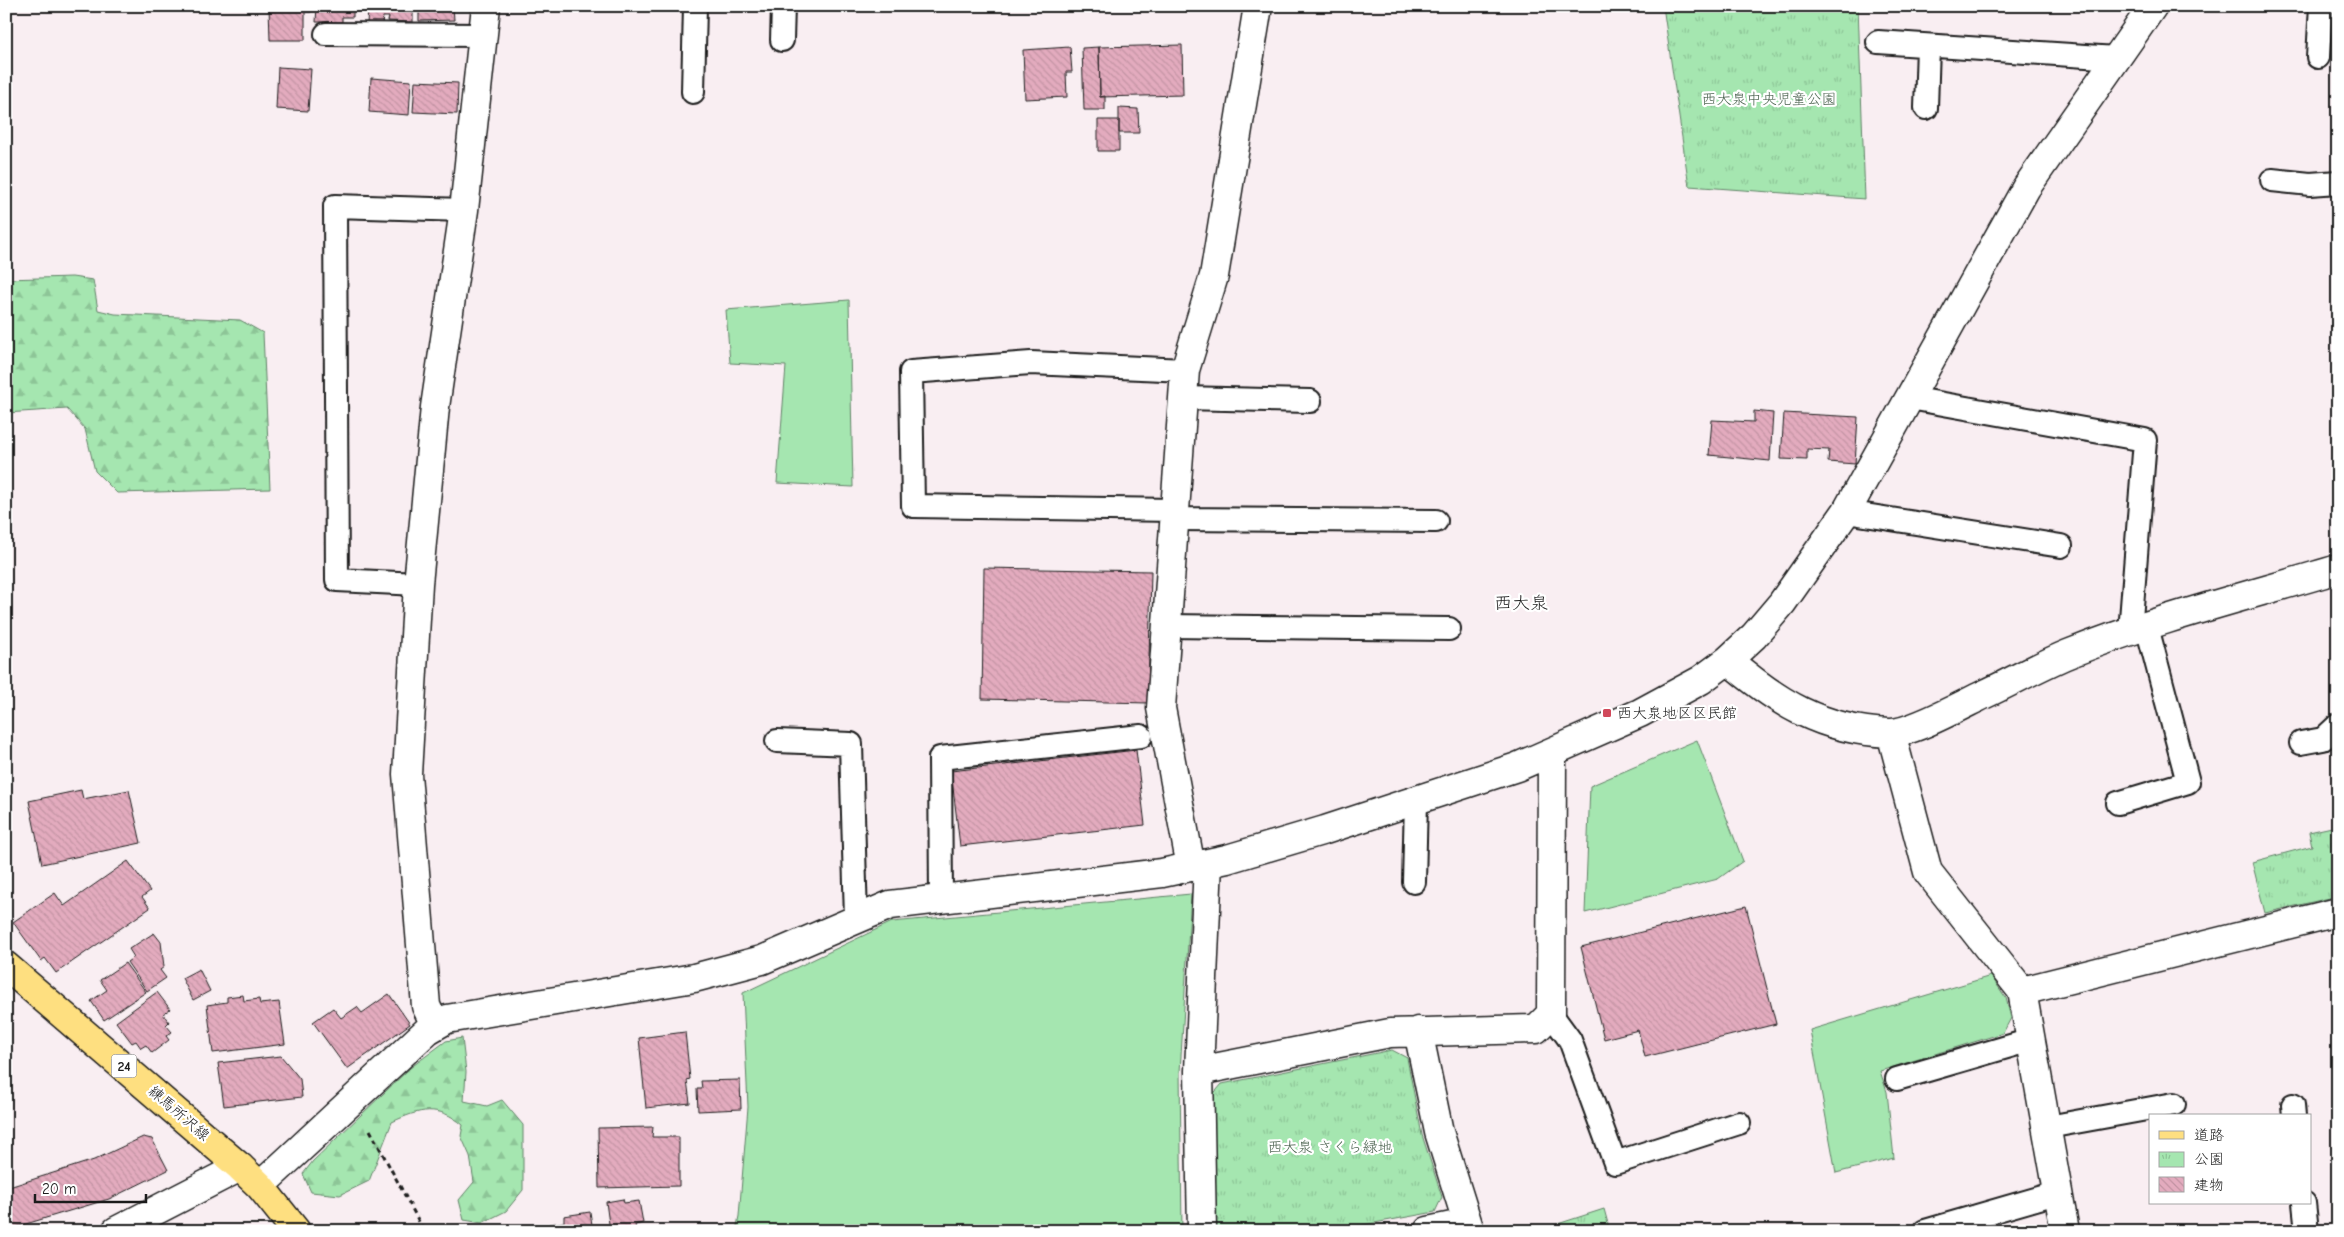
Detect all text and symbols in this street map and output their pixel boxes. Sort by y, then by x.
park label: 西大泉中央児童公園 [1701,90,1837,108]
district label: 西大泉 [1494,593,1548,614]
place label: 西大泉地区区民館 [1617,704,1737,722]
marker: 西大泉地区区民館 [1601,707,1613,719]
road number: 24 [112,1054,136,1078]
street label: 練馬所沢線 [145,1082,213,1144]
legend [2149,1114,2312,1204]
text: 道路 [2194,1126,2224,1144]
park label: 西大泉 さくら緑地 [1267,1138,1393,1156]
text: 公園 [2194,1150,2224,1168]
scale bar [35,1172,146,1204]
text: 建物 [2194,1176,2224,1194]
text: 20 m [42,1180,76,1198]

